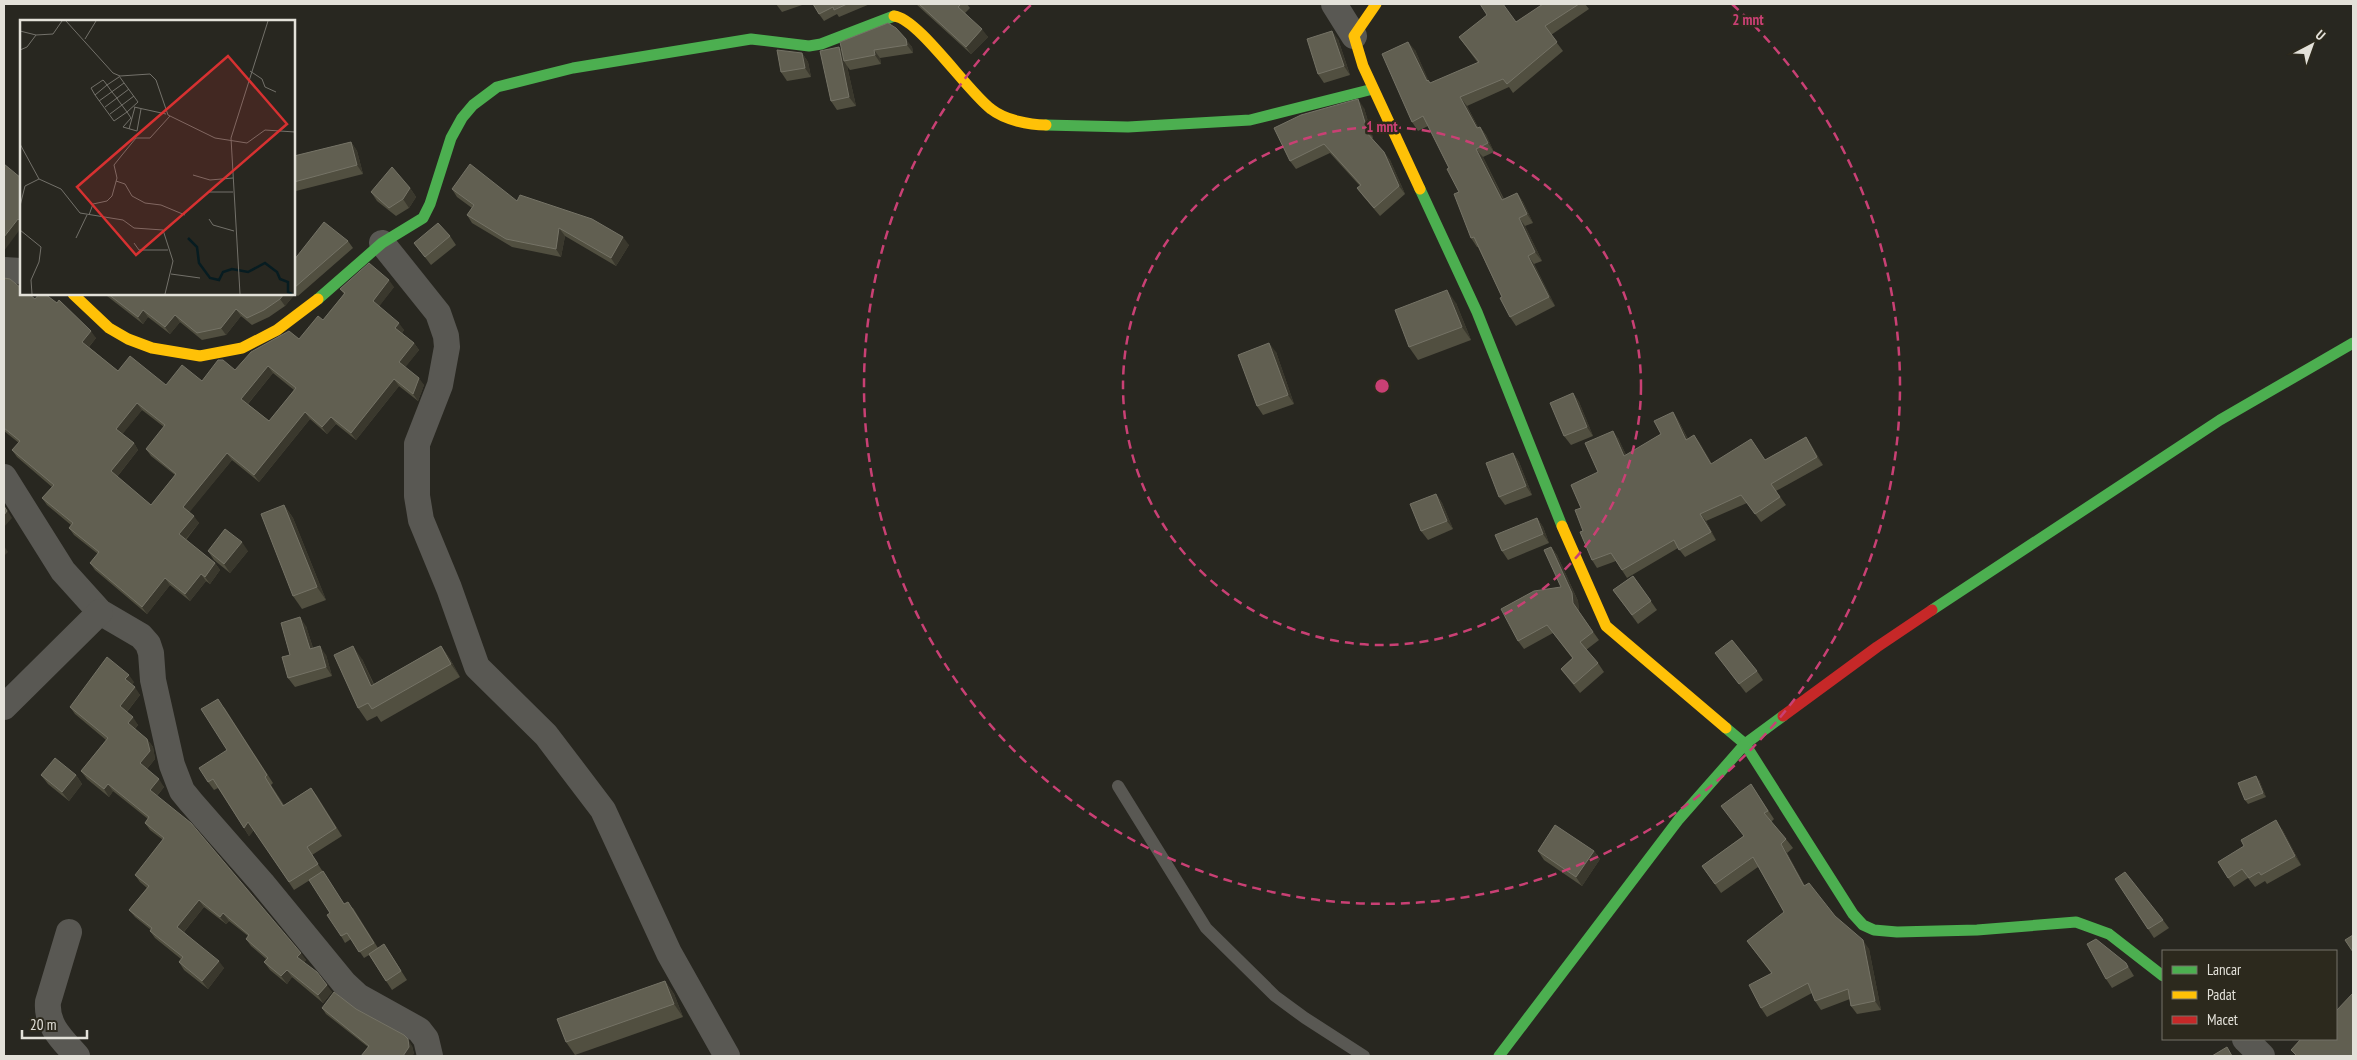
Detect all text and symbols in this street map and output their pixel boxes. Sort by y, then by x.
text: 2 mnt [1732,10,1764,29]
inset map [20,20,295,295]
north arrow [2287,20,2337,70]
text: U [2312,26,2329,44]
text: 1 mnt [1366,117,1398,136]
centre of rings [1373,377,1391,395]
legend [2162,950,2337,1040]
text: Lancar [2207,960,2242,979]
text: Padat [2207,985,2236,1004]
scale bar [22,1008,88,1040]
text: Macet [2207,1010,2238,1029]
text: 20 m [30,1015,56,1034]

